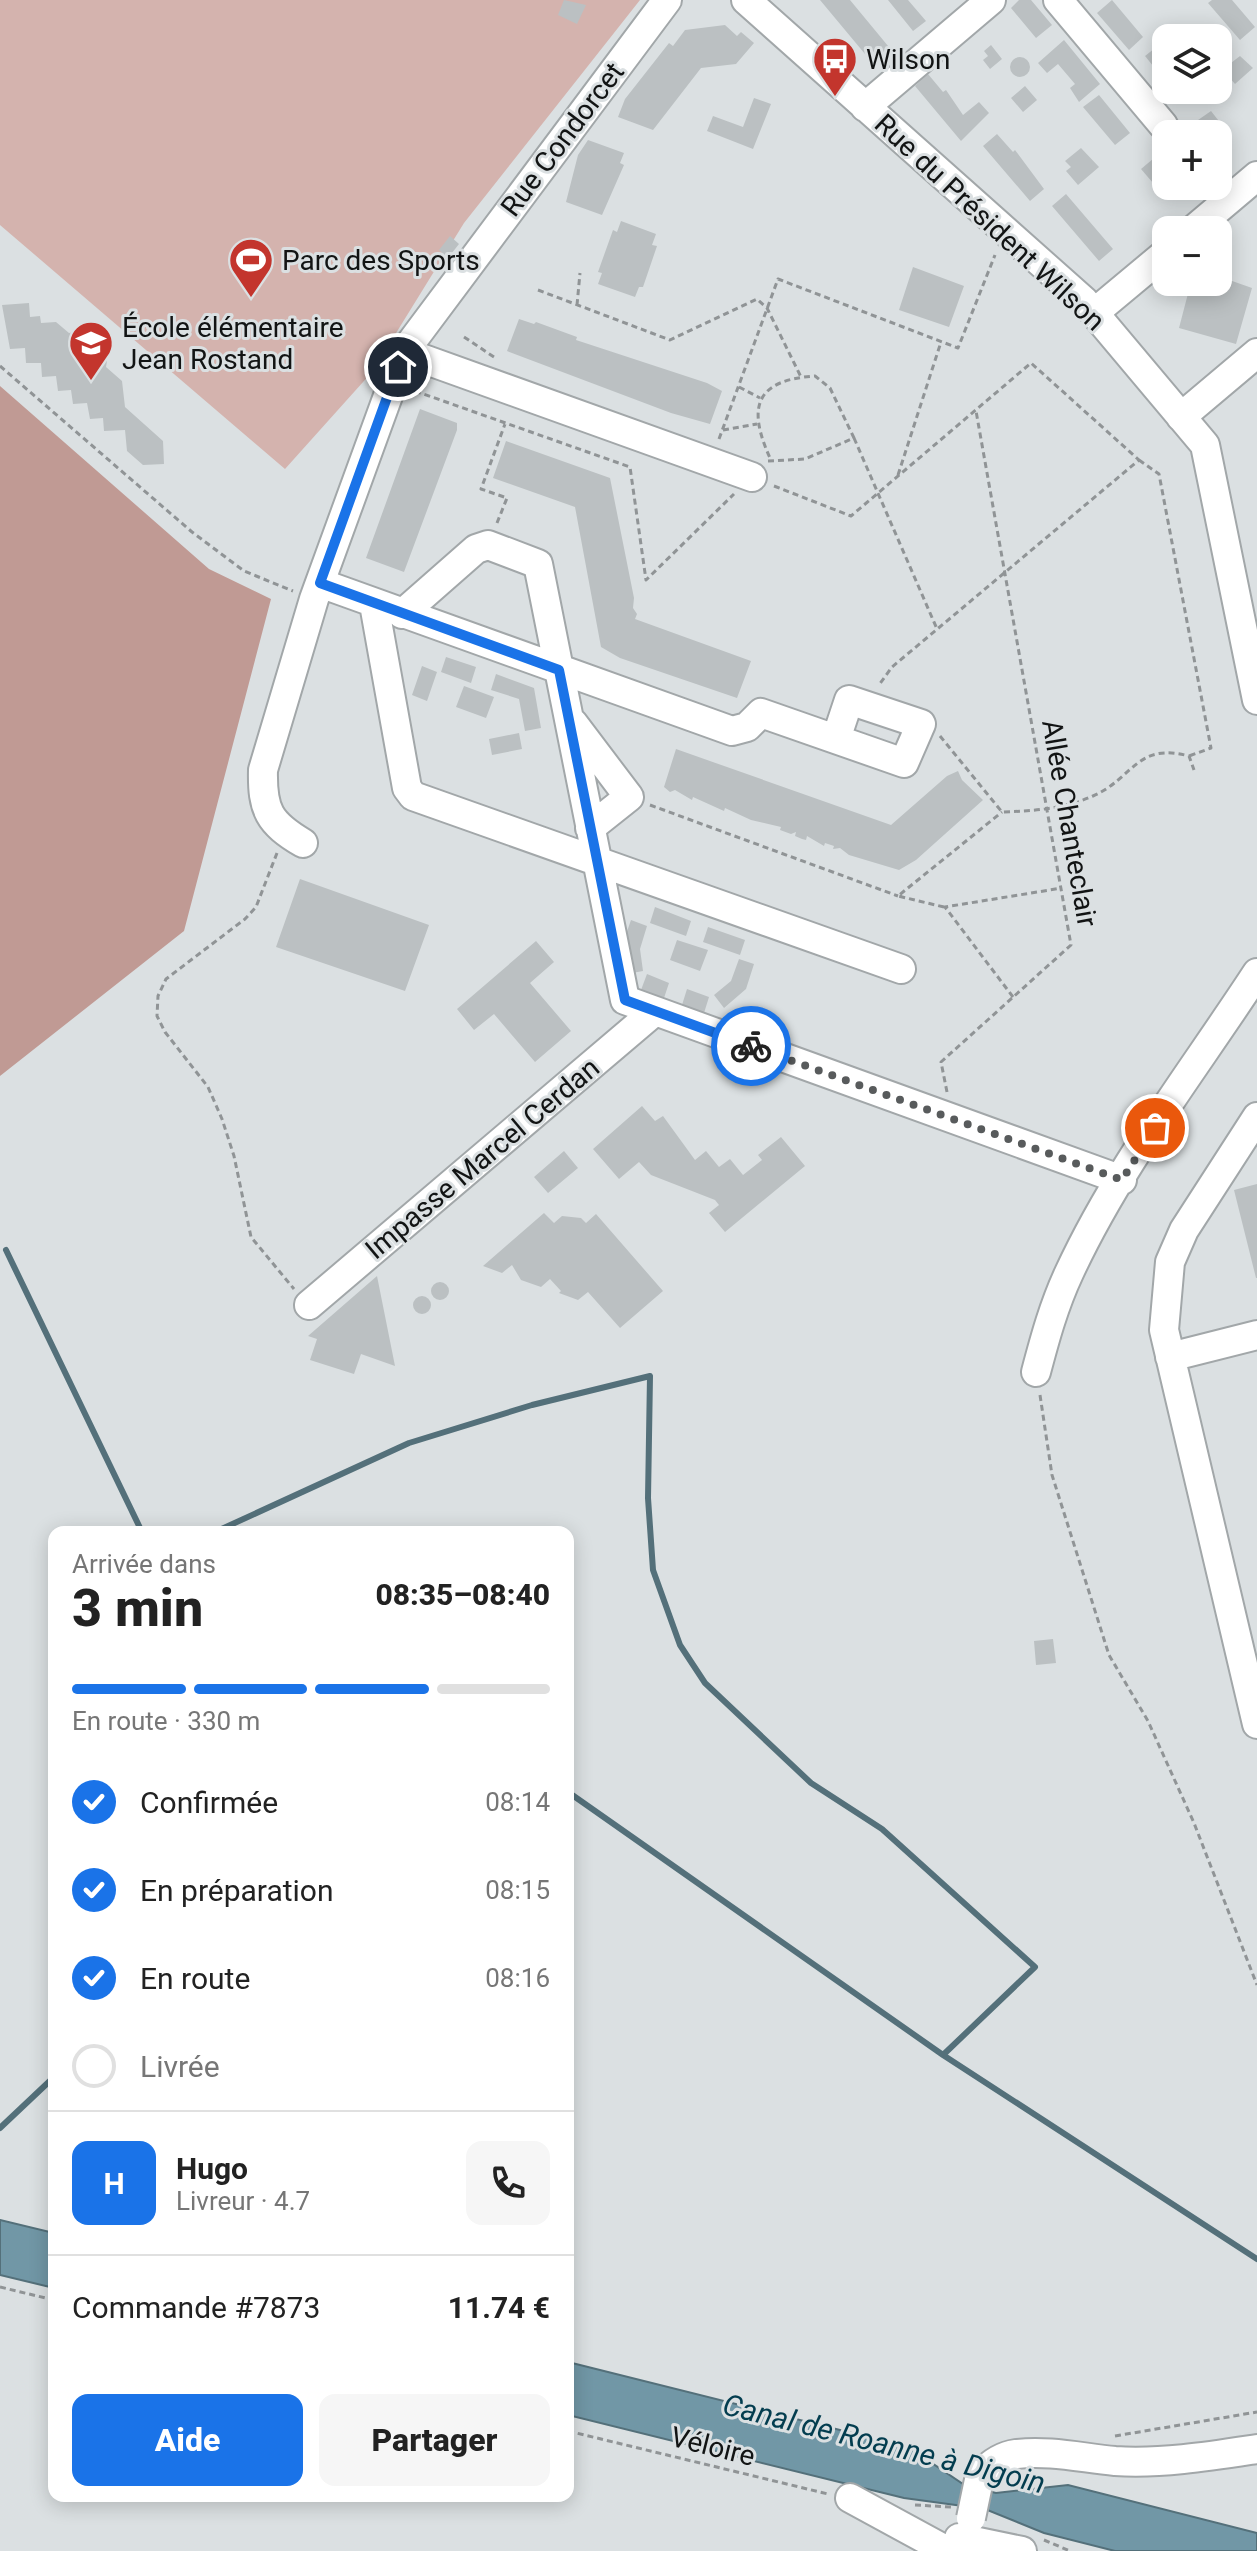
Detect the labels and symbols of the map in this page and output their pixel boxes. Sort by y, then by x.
bus stop icon: Wilson [811,35,859,98]
place label: Wilson [866,43,950,76]
street label: Rue Condorcet [494,56,631,223]
street label: Rue du Président Wilson [868,107,1111,337]
sports icon: Parc des Sports [227,236,275,299]
place label: Parc des Sports [282,244,480,277]
place label: École élémentaire Jean Rostand [122,311,344,376]
school or university icon: École élémentaire Jean Rostand [67,319,115,382]
pin [364,333,432,401]
street label: Allée Chanteclair [1035,717,1104,930]
courier [711,1006,791,1086]
street label: Impasse Marcel Cerdan [359,1051,606,1266]
pin [1121,1094,1189,1162]
water label: Canal de Roanne à Digoin [719,2386,1049,2501]
street label: Véloire [667,2420,758,2473]

